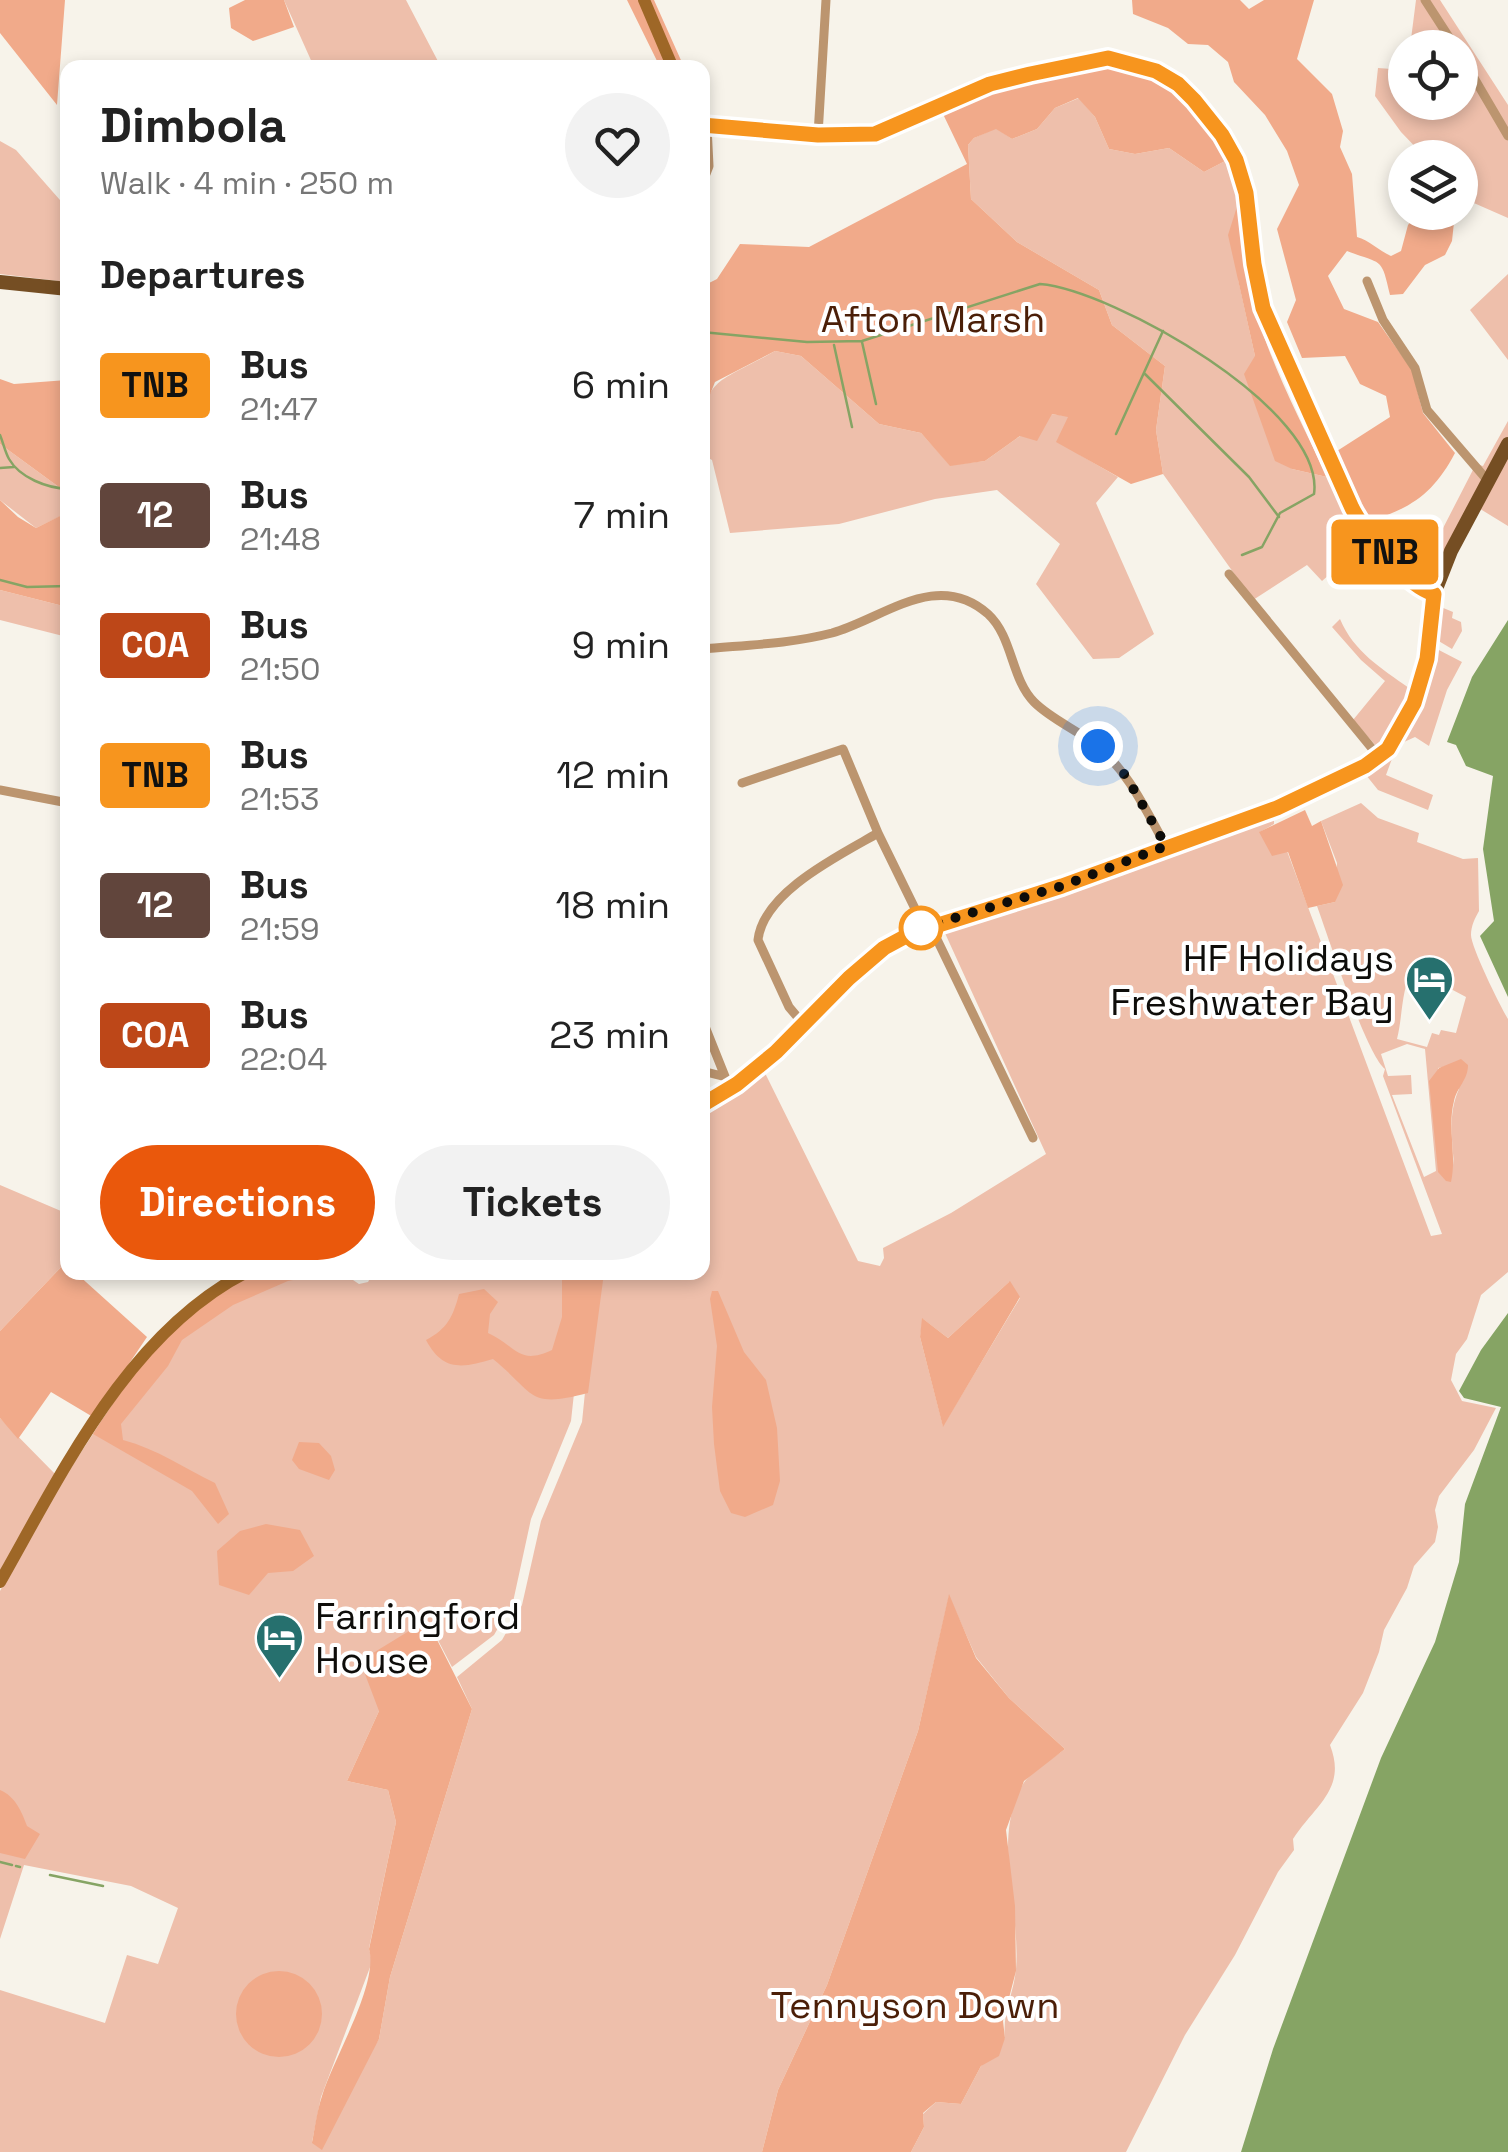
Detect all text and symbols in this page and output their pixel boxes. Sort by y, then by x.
map controls [1388,30,1478,230]
button: locate [1388,30,1478,120]
button: heart [565,93,670,198]
text: Dimbola [100,95,286,156]
button: layers [1388,140,1478,230]
text: Walk · 4 min · 250 m [100,163,394,203]
text: Departures [100,251,305,299]
park label: Afton Marsh [821,295,1045,343]
text: Bus [240,341,309,389]
text: 6 min [572,361,670,409]
text: TNB [121,363,189,407]
text: 21:47 [240,389,318,429]
text: Bus [240,471,309,519]
text: 7 min [574,491,670,539]
text: 12 [137,493,173,537]
text: 21:48 [240,519,321,559]
line badge: TNB [1328,520,1442,584]
text: TNB [1351,530,1419,574]
text: Bus [240,601,309,649]
text: 9 min [572,621,670,669]
text: COA [121,623,189,667]
text: 21:50 [240,649,320,689]
your location [1073,721,1123,771]
text: Bus [240,731,309,779]
text: 12 min [556,751,670,799]
text: TNB [121,753,189,797]
text: 21:53 [240,779,319,819]
text: Bus [240,861,309,909]
text: 18 min [555,881,670,929]
text: 12 [137,883,173,927]
unlabelled marker [900,907,942,949]
text: 21:59 [240,909,320,949]
place label: HF Holidays Freshwater Bay [1110,934,1394,1026]
hotel icon: HF Holidays Freshwater Bay [1403,954,1455,1022]
text: Bus [240,991,309,1039]
text: 23 min [549,1011,670,1059]
text: COA [121,1013,189,1057]
text: 22:04 [240,1039,327,1079]
button: Directions [100,1145,375,1260]
button: Tickets [395,1145,670,1260]
place label: Farringford House [315,1592,520,1684]
hotel icon: Farringford House [254,1612,306,1680]
park label: Tennyson Down [770,1981,1060,2029]

